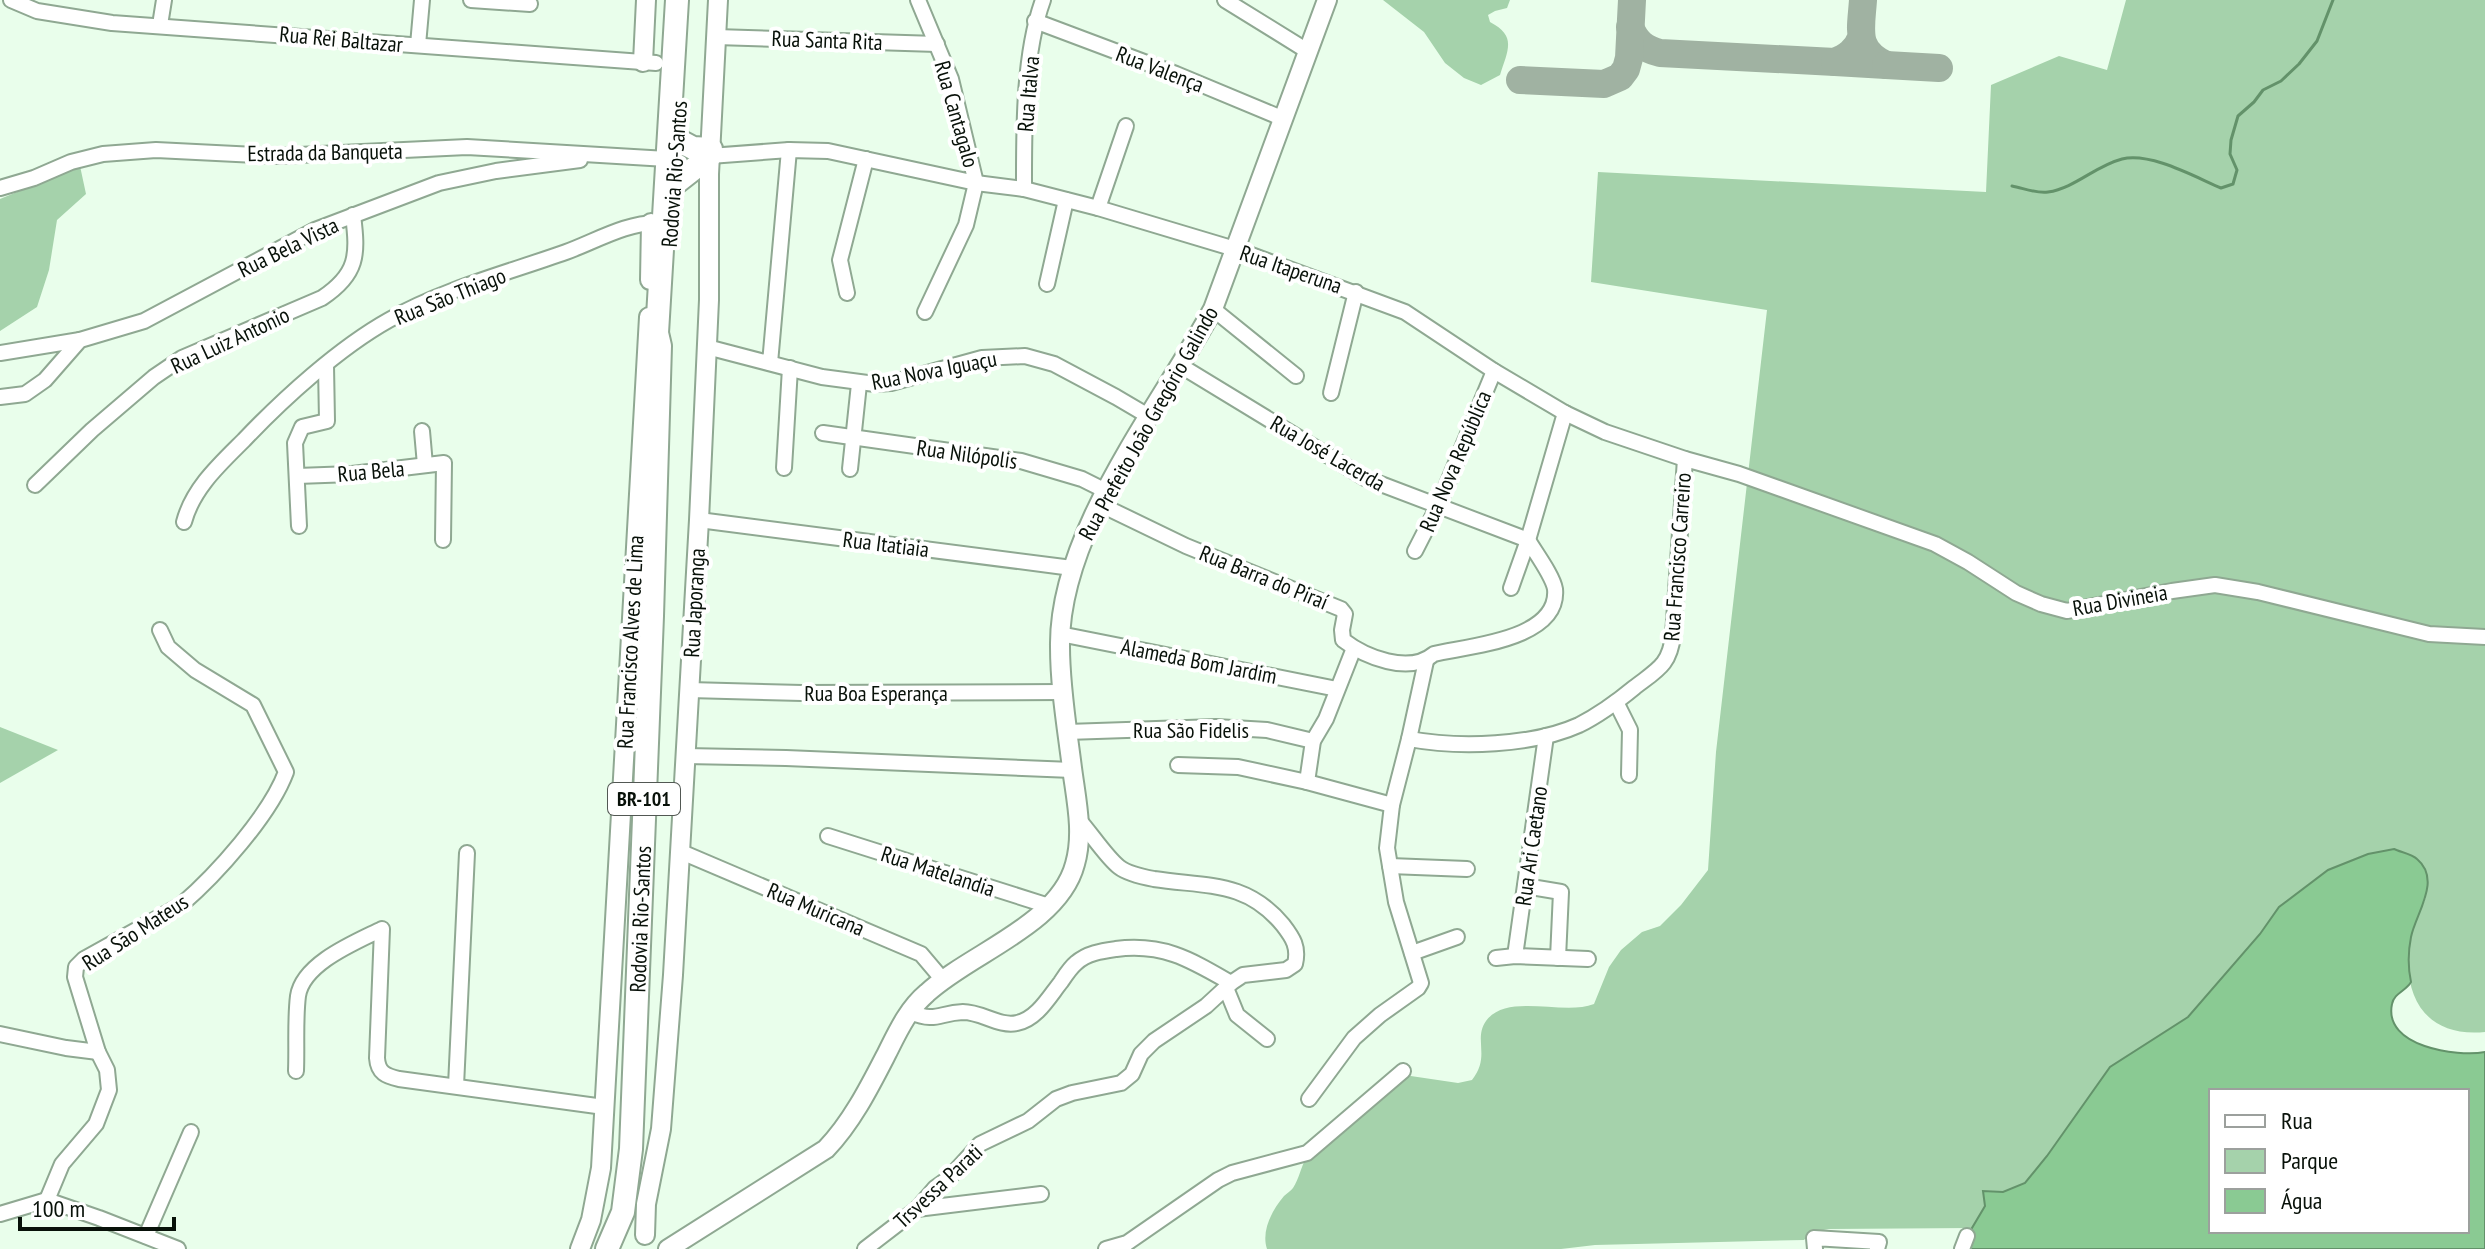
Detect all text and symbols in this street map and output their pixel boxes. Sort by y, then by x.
street label: Rua Rei Baltazar [278,20,404,58]
street label: Rua Santa Rita [771,24,883,56]
street label: Rua Valença [1112,40,1208,98]
street label: Rua Italva [1011,55,1045,133]
street label: Rua Cantagalo [928,57,986,171]
street label: Rodovia Rio-Santos [655,100,693,248]
street label: Estrada da Banqueta [247,137,403,167]
street label: Rua Bela Vista [233,211,343,283]
street label: Rua Itaperuna [1236,238,1346,300]
street label: Rua São Thiago [390,261,510,331]
street label: Rua Luiz Antonio [166,300,294,380]
street label: Rua Prefeito João Gregório Galindo [1072,301,1224,545]
street label: Rua Nova Iguaçu [869,344,999,396]
street label: Rua Nova República [1413,386,1497,536]
street label: Rua José Lacerda [1266,409,1390,497]
street label: Rua Nilópolis [915,433,1019,475]
street label: Rua Bela [336,454,406,488]
street label: Rua Francisco Carreiro [1657,472,1697,642]
street label: Rua Itatiaia [841,525,931,563]
street label: Rua Francisco Alves de Lima [610,535,650,749]
street label: Rua Barra do Piraí [1196,538,1333,616]
street label: Rua Japoranga [677,548,711,658]
street label: Rua Divineia [2071,578,2169,622]
street label: Alameda Bom Jardim [1119,632,1279,690]
street label: Rua Boa Esperança [804,679,948,707]
street label: Rua São Fidelis [1133,716,1249,744]
road number: BR-101 [608,783,680,815]
street label: Rua Ari Caetano [1509,784,1553,908]
street label: Rua Matelandia [878,839,998,903]
street label: Rodovia Rio-Santos [623,845,657,993]
street label: Rua Muricana [763,876,869,942]
street label: Rua São Mateus [77,887,193,977]
legend [2209,1089,2469,1233]
text: Rua [2281,1105,2313,1136]
street label: Trsvessa Parati [888,1138,988,1234]
text: Parque [2281,1145,2338,1176]
scale bar [20,1181,174,1231]
text: Água [2281,1185,2322,1216]
text: 100 m [32,1193,85,1224]

